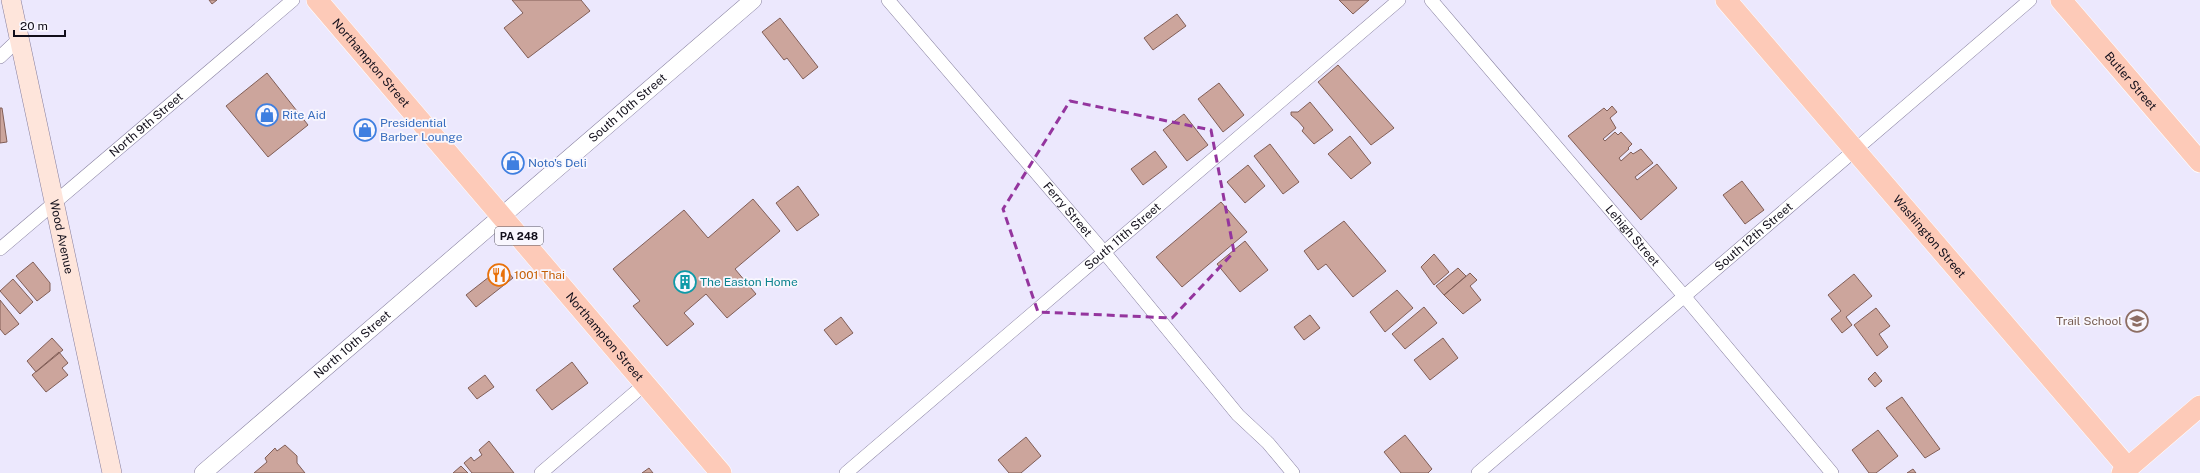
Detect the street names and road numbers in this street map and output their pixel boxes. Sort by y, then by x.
street label: Northampton Street [329,16,413,111]
street label: Butler Street [2102,49,2160,114]
street label: South 10th Street [586,70,670,145]
street label: North 9th Street [107,89,186,160]
street label: Ferry Street [1040,179,1095,240]
street label: Washington Street [1890,193,1969,281]
street label: Wood Avenue [47,198,76,275]
street label: South 12th Street [1712,199,1796,274]
street label: South 11th Street [1082,200,1164,273]
street label: Lehigh Street [1602,202,1663,269]
road number: PA 248 [495,227,543,245]
street label: Northampton Street [563,290,647,384]
street label: North 10th Street [311,308,394,381]

